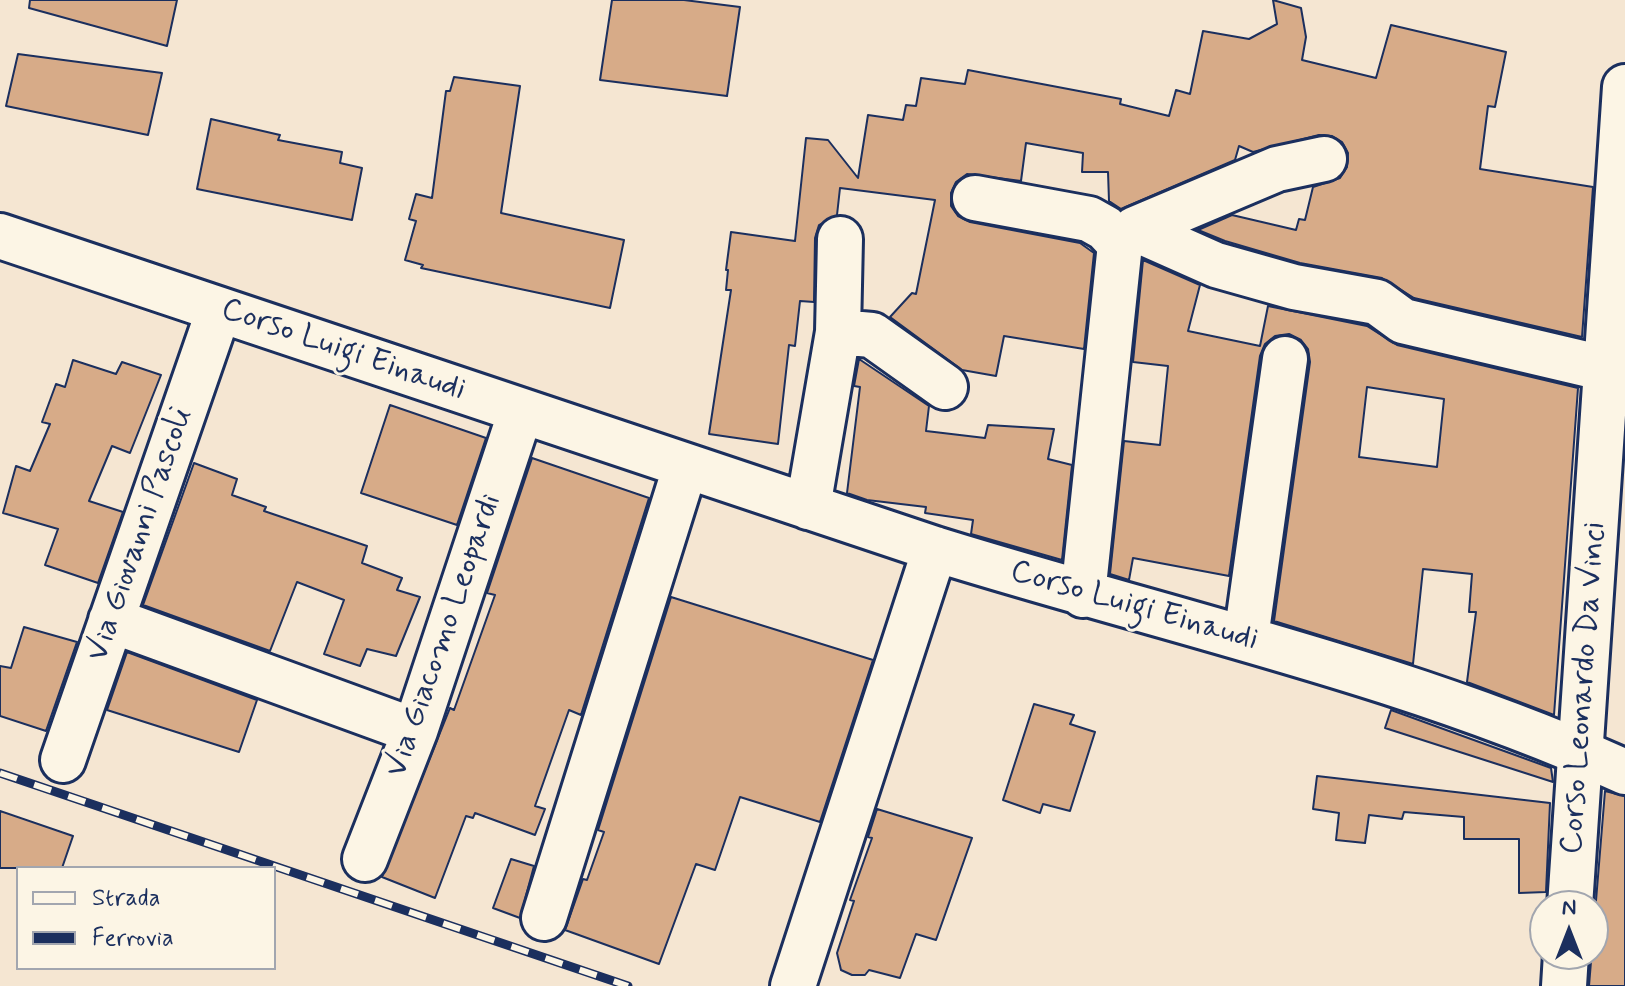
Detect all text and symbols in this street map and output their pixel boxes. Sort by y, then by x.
street label: Corso Luigi Einaudi [216,291,470,411]
street label: Via Giovanni Pascoli [80,403,202,667]
street label: Via Giacomo Leopardi [379,489,511,783]
street label: Corso Leonardo Da Vinci [1554,520,1616,856]
street label: Corso Luigi Einaudi [1006,553,1262,661]
legend [16,866,276,970]
text: Strada [92,883,161,914]
north arrow [1529,890,1609,970]
text: N [1562,894,1576,922]
text: Ferrovia [92,923,174,954]

